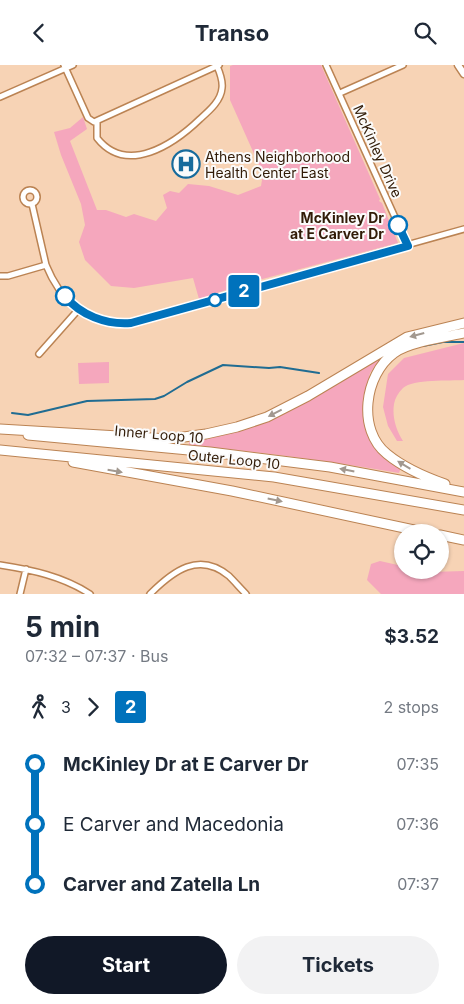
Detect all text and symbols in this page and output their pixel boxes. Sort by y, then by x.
icon: back [25,19,53,47]
icon: search [411,19,439,47]
text: Transo [195,20,269,46]
street label: McKinley Drive [350,102,406,200]
place label: Athens Neighborhood Health Center East [205,148,350,181]
hospital icon: Athens Neighborhood Health Center East [171,149,201,179]
place label: McKinley Dr at E Carver Dr [290,209,384,242]
marker: McKinley Dr at E Carver Dr [388,215,408,235]
line badge: 2 [228,275,260,307]
text: 2 [238,280,250,301]
unlabelled marker [55,286,75,306]
unlabelled marker [208,293,222,307]
one-way arrow [409,331,424,339]
one-way arrow [268,409,282,417]
street label: Inner Loop 10 [114,422,204,446]
street label: Outer Loop 10 [187,446,281,472]
one-way arrow [397,460,410,469]
one-way arrow [340,466,355,474]
one-way arrow [108,467,124,475]
one-way arrow [268,496,283,504]
map controls [394,524,449,579]
button: locate [394,524,449,579]
text: 5 min [25,610,100,644]
text: $3.52 [384,625,439,648]
text: 07:32 – 07:37 · Bus [25,646,168,666]
icon: walk [25,693,53,721]
icon: forward [79,693,107,721]
text: 2 [125,696,136,717]
text: 3 [61,697,71,717]
text: 2 stops [383,697,439,717]
text: McKinley Dr at E Carver Dr [63,753,308,776]
text: 07:35 [396,754,439,774]
text: E Carver and Macedonia [63,813,284,836]
text: 07:36 [396,814,439,834]
text: Carver and Zatella Ln [63,873,260,896]
text: 07:37 [397,874,439,894]
button: Start [25,936,227,994]
button: Tickets [237,936,439,994]

